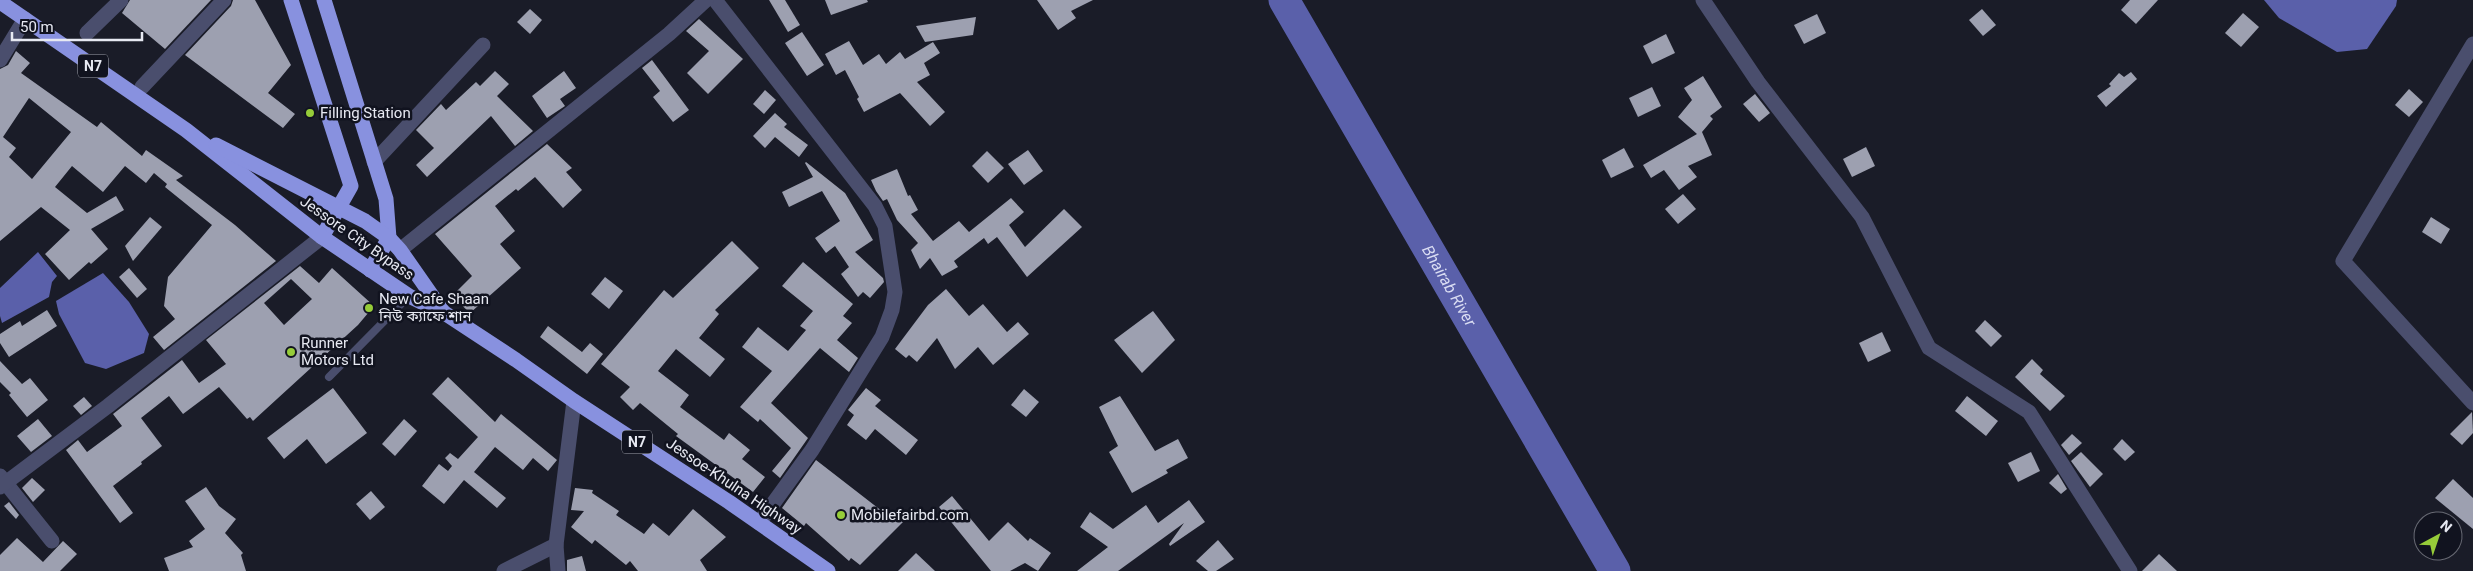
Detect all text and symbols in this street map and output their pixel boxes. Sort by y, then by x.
scale bar [12,10,142,42]
text: 50 m [20,18,54,36]
road number: N7 [78,54,108,78]
place label: Filling Station [320,104,411,122]
marker: Filling Station [304,107,316,119]
street label: Jessore City Bypass [297,192,417,284]
water label: Bhairab River [1419,241,1481,330]
place label: New Cafe Shaan নিউ ক্যাফে শান [378,290,489,325]
marker: New Cafe Shaan নিউ ক্যাফে শান [363,302,375,314]
place label: Runner Motors Ltd [301,334,374,369]
marker: Runner Motors Ltd [285,346,297,358]
road number: N7 [622,431,652,454]
street label: Jessoe-Khulna Highway [663,434,805,538]
place label: Mobilefairbd.com [851,506,969,524]
marker: Mobilefairbd.com [835,509,847,521]
north arrow [2413,511,2463,561]
text: N [2437,517,2455,535]

